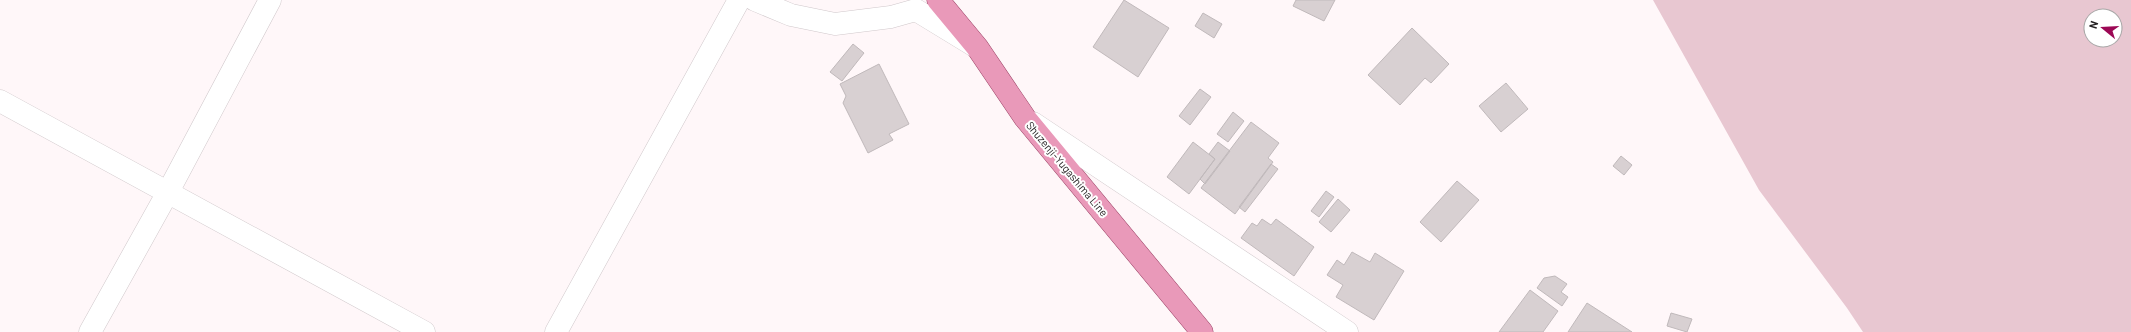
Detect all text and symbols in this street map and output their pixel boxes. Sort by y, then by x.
north arrow [2083,8,2123,48]
text: N [2086,19,2100,30]
street label: Shuzenji-Yugashima Line [1024,119,1111,219]

